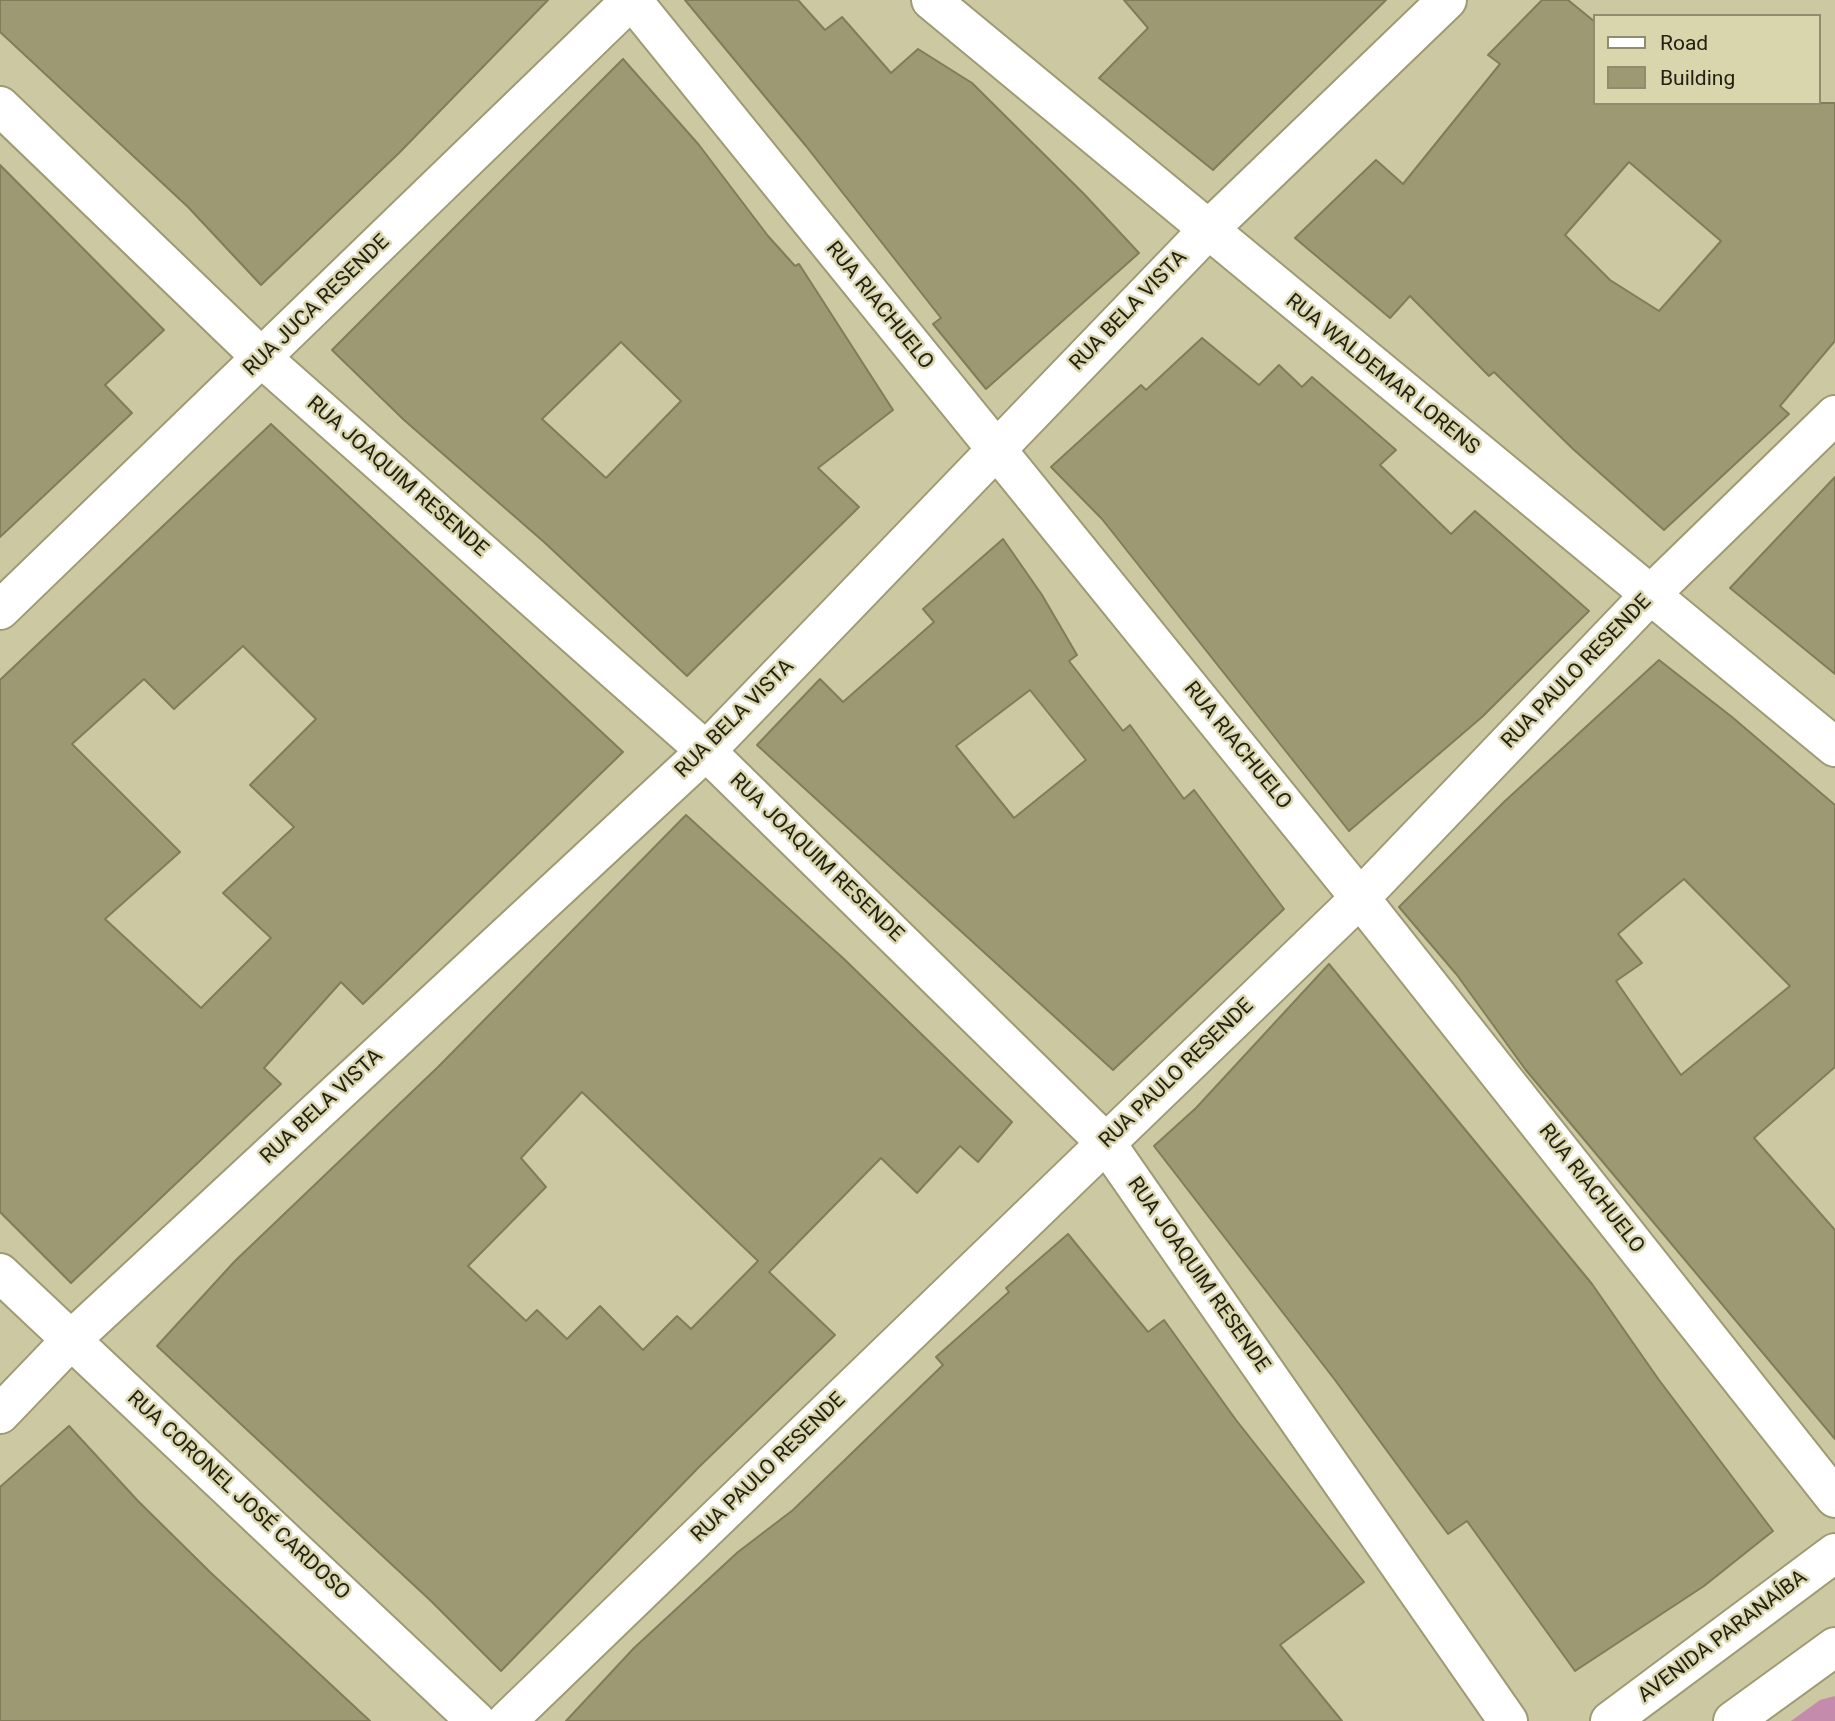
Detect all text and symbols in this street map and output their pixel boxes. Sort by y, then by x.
legend [1594,14,1821,105]
text: Road [1660,31,1708,55]
text: Building [1660,66,1735,90]
street label: RUA JUCA RESENDE [239,230,395,382]
street label: RUA RIACHUELO [820,237,938,375]
street label: RUA BELA VISTA [1065,246,1193,376]
street label: RUA WALDEMAR LORENS [1280,289,1484,461]
street label: RUA JOAQUIM RESENDE [301,391,493,563]
street label: RUA PAULO RESENDE [1497,590,1657,754]
street label: RUA BELA VISTA [670,654,800,784]
street label: RUA RIACHUELO [1178,677,1296,815]
street label: RUA JOAQUIM RESENDE [724,768,908,948]
street label: RUA PAULO RESENDE [1095,994,1259,1154]
street label: RUA BELA VISTA [256,1044,388,1170]
street label: RUA RIACHUELO [1533,1119,1649,1259]
street label: RUA JOAQUIM RESENDE [1121,1173,1275,1377]
street label: RUA CORONEL JOSÉ CARDOSO [121,1386,355,1606]
street label: RUA PAULO RESENDE [687,1388,851,1548]
street label: AVENIDA PARANAÍBA [1634,1565,1812,1709]

